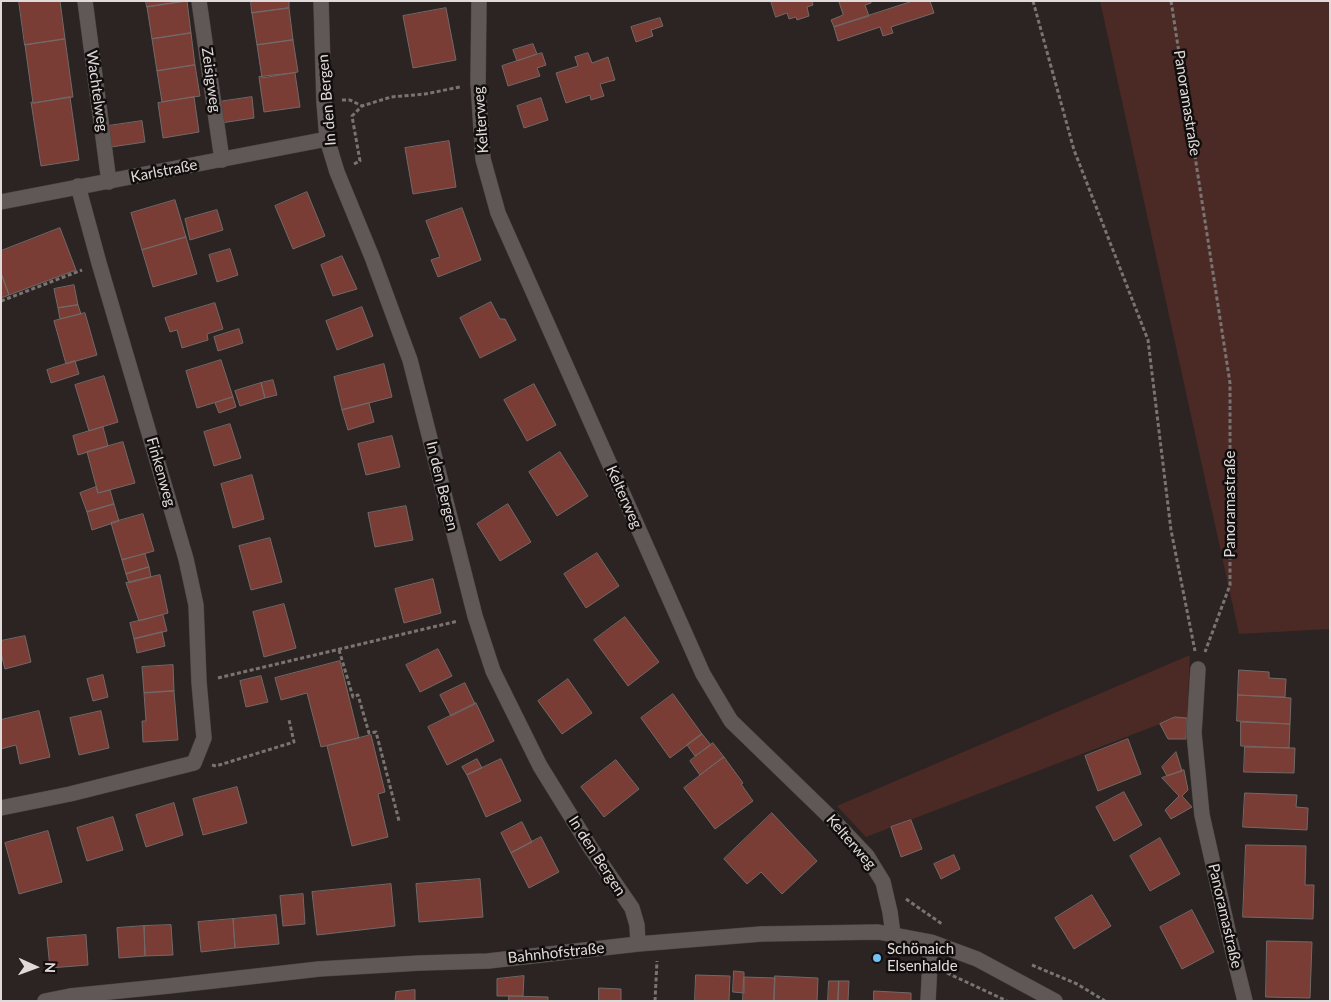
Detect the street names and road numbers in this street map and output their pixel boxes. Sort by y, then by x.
street label: Zeisigweg [198,46,224,114]
street label: Wachtelweg [82,49,112,133]
street label: Panoramastraße [1170,49,1204,157]
street label: In den Bergen [314,54,340,146]
street label: Kelterweg [470,86,492,154]
street label: Karlstraße [129,156,199,186]
street label: Finkenweg [143,435,179,509]
street label: In den Bergen [422,439,462,533]
street label: Panoramastraße [1221,451,1239,557]
street label: Kelterweg [602,463,646,531]
street label: Kelterweg [822,811,880,873]
street label: In den Bergen [565,813,629,899]
street label: Panoramastraße [1204,862,1246,970]
street label: Bahnhofstraße [507,939,605,967]

